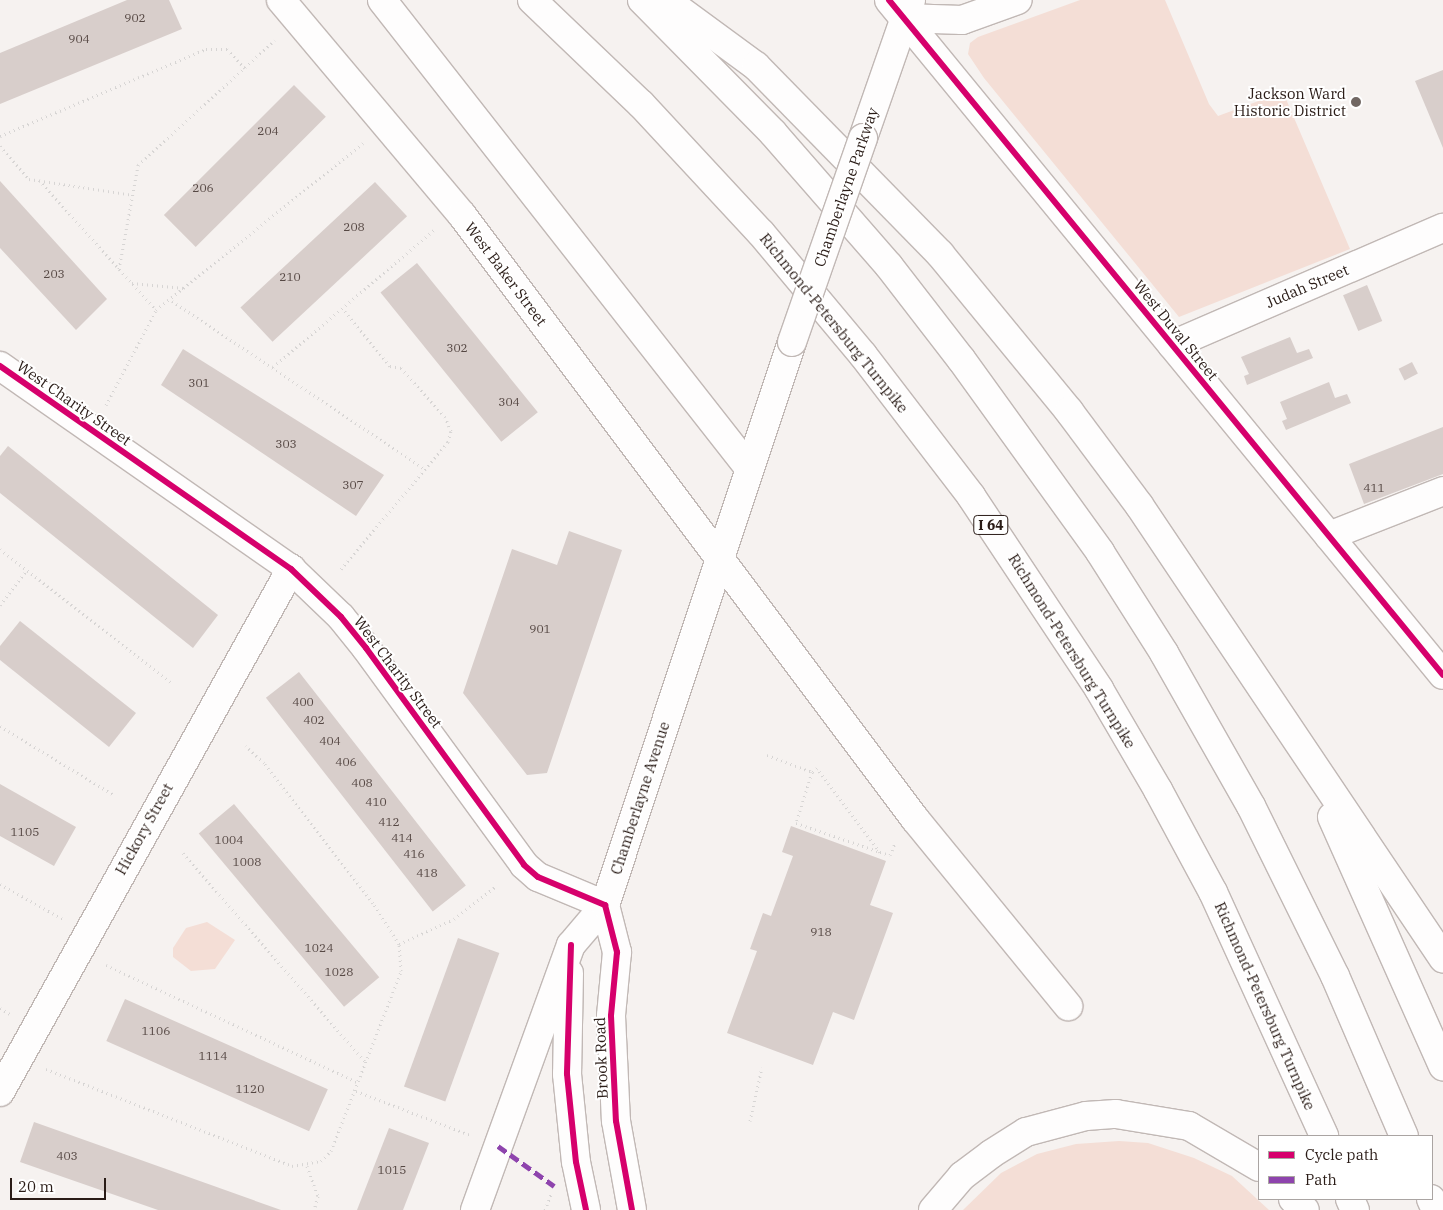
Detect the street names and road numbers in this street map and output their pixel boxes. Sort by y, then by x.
street label: Chamberlayne Parkway [810,105,882,269]
street label: West Baker Street [461,219,551,329]
street label: Richmond-Petersburg Turnpike [756,230,912,416]
street label: Judah Street [1263,260,1351,312]
street label: West Duval Street [1130,276,1222,384]
street label: West Charity Street [13,357,135,449]
road number: I 64 [972,514,1010,536]
street label: Richmond-Petersburg Turnpike [1005,551,1139,751]
street label: West Charity Street [350,612,446,732]
street label: Chamberlayne Avenue [607,719,673,877]
street label: Hickory Street [111,780,177,878]
street label: Richmond-Petersburg Turnpike [1211,899,1319,1113]
street label: Brook Road [591,1017,611,1099]

